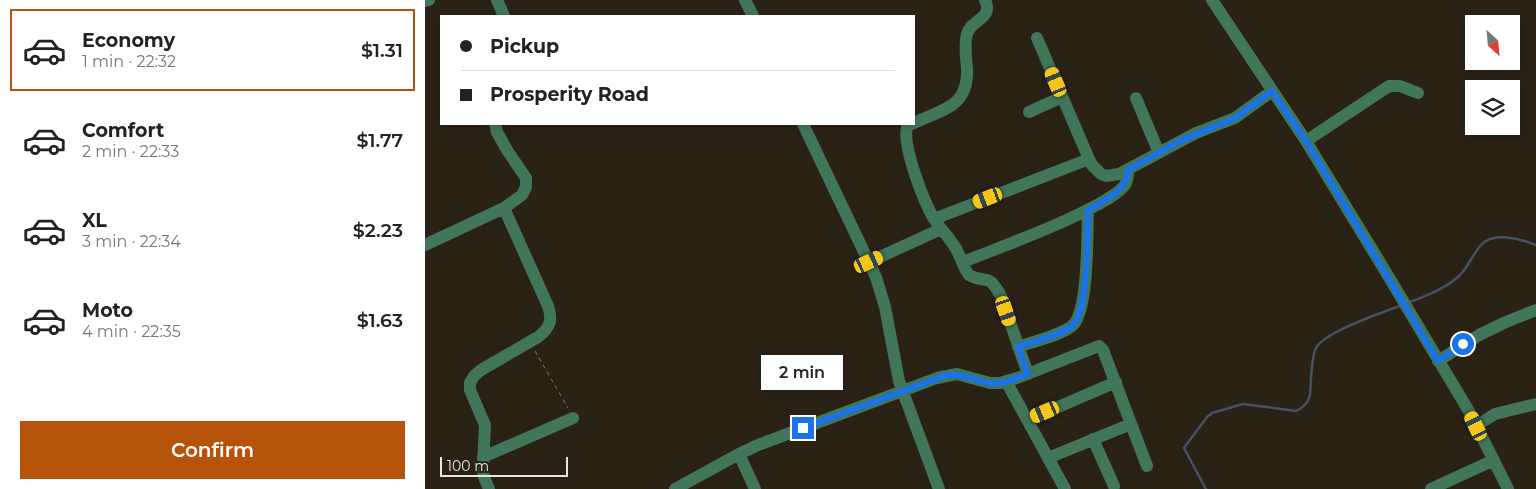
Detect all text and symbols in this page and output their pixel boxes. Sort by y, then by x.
north arrow [1465,15,1520,70]
map controls [1465,15,1520,135]
icon: car [22,28,67,73]
text: Economy [82,29,175,52]
text: Pickup [490,35,559,58]
text: $1.31 [361,39,403,62]
text: 1 min · 22:32 [82,52,176,71]
car [1043,65,1068,99]
button: layers [1465,80,1520,135]
text: Prosperity Road [490,83,649,106]
icon: car [22,118,67,163]
text: Comfort [82,119,164,142]
text: $1.77 [357,129,403,152]
text: 2 min · 22:33 [82,142,179,161]
car [971,186,1004,210]
icon: car [22,208,67,253]
text: XL [82,209,107,232]
text: $2.23 [353,219,403,242]
text: 3 min · 22:34 [82,232,181,251]
car [852,249,885,275]
car [994,294,1017,328]
icon: car [22,298,67,343]
text: Moto [82,299,133,322]
text: $1.63 [357,309,403,332]
text: 4 min · 22:35 [82,322,181,341]
route start [1452,333,1474,355]
callout: 2 min [762,356,844,390]
text: 2 min [779,363,825,382]
car [1028,399,1061,425]
car [1462,409,1489,443]
route end [792,417,814,439]
button: Confirm [20,421,405,479]
scale bar [440,454,567,477]
text: 100 m [447,457,489,475]

